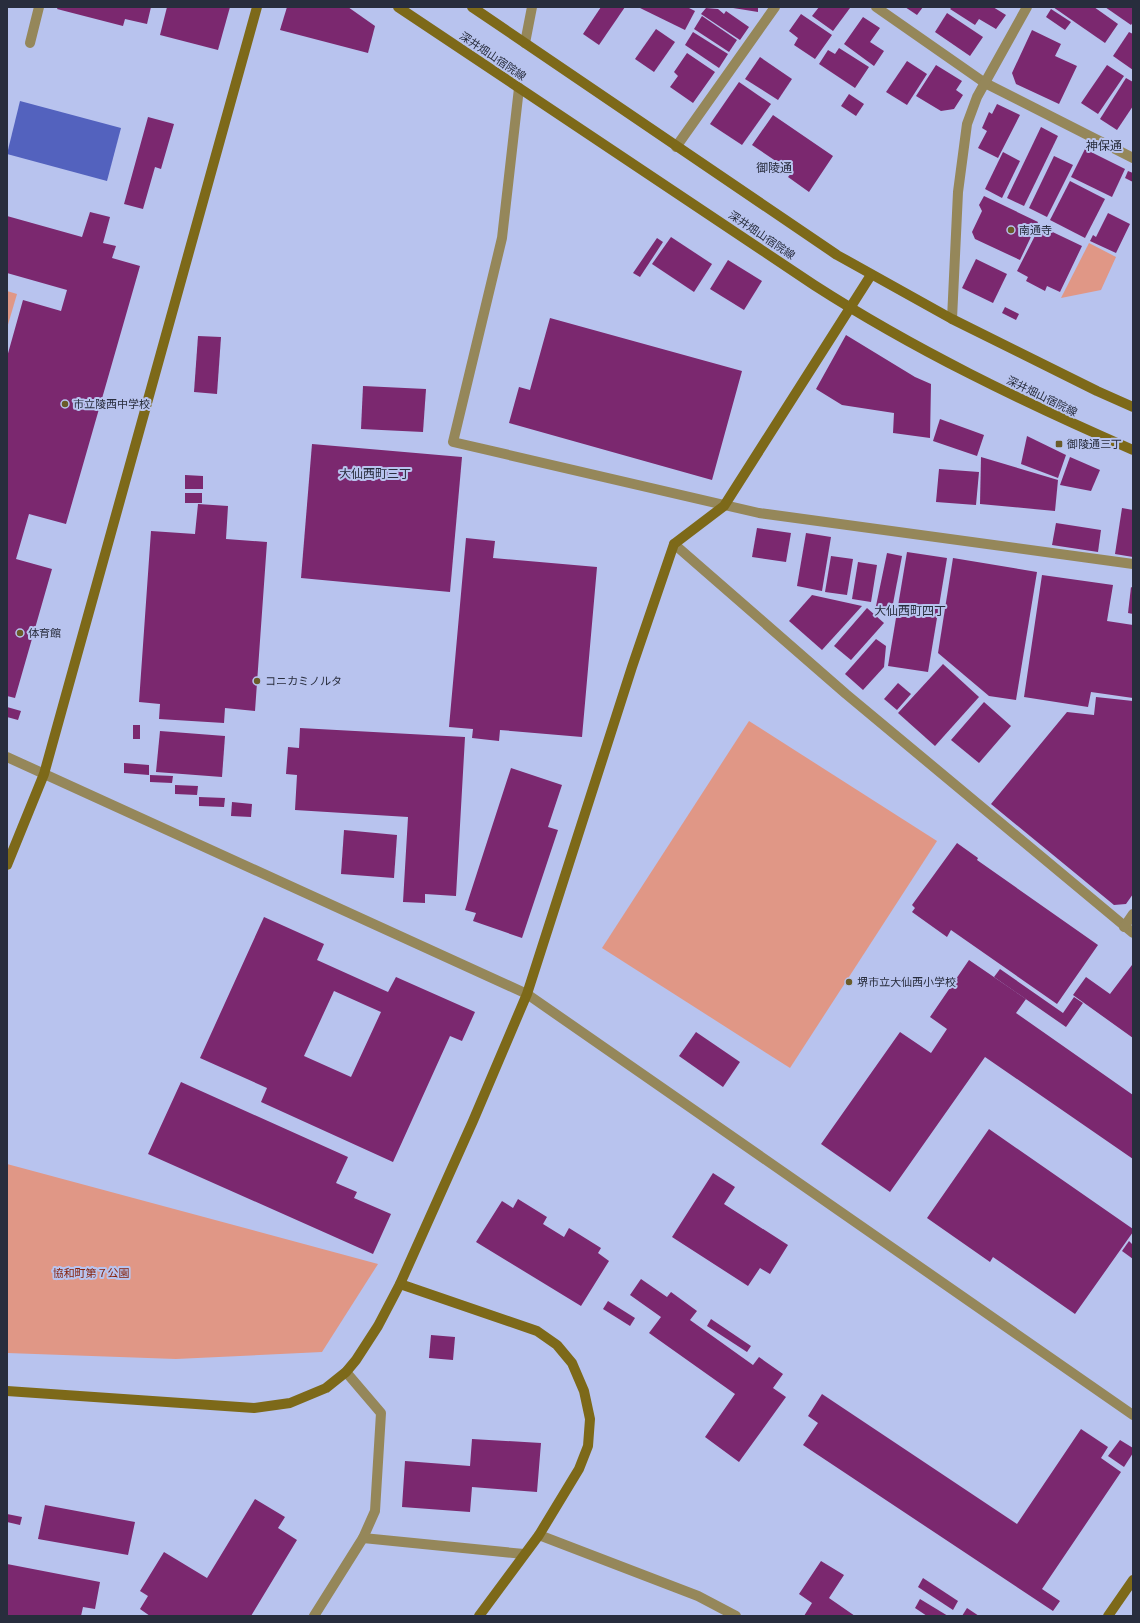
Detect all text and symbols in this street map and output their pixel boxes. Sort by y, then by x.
street label: 深井畑山宿院線 [458,29,528,83]
district label: 神保通 [1086,139,1122,153]
district label: 御陵通 [756,161,792,175]
street label: 深井畑山宿院線 [727,208,797,262]
place label: 南通寺 [1019,224,1052,236]
marker: 南通寺 [1006,225,1016,235]
street label: 深井畑山宿院線 [1005,374,1079,418]
place label: 市立陵西中学校 [73,398,150,410]
marker: 市立陵西中学校 [60,399,70,409]
place label: 御陵通三丁 [1066,438,1122,450]
marker: 御陵通三丁 [1054,439,1064,449]
district label: 大仙西町三丁 [339,467,411,481]
district label: 大仙西町四丁 [874,604,946,618]
place label: 体育館 [28,627,61,639]
marker: 体育館 [15,628,25,638]
place label: コニカミノルタ [265,675,342,687]
marker: コニカミノルタ [252,676,262,686]
place label: 堺市立大仙西小学校 [857,976,956,988]
marker: 堺市立大仙西小学校 [844,977,854,987]
park label: 協和町第７公園 [53,1267,130,1279]

